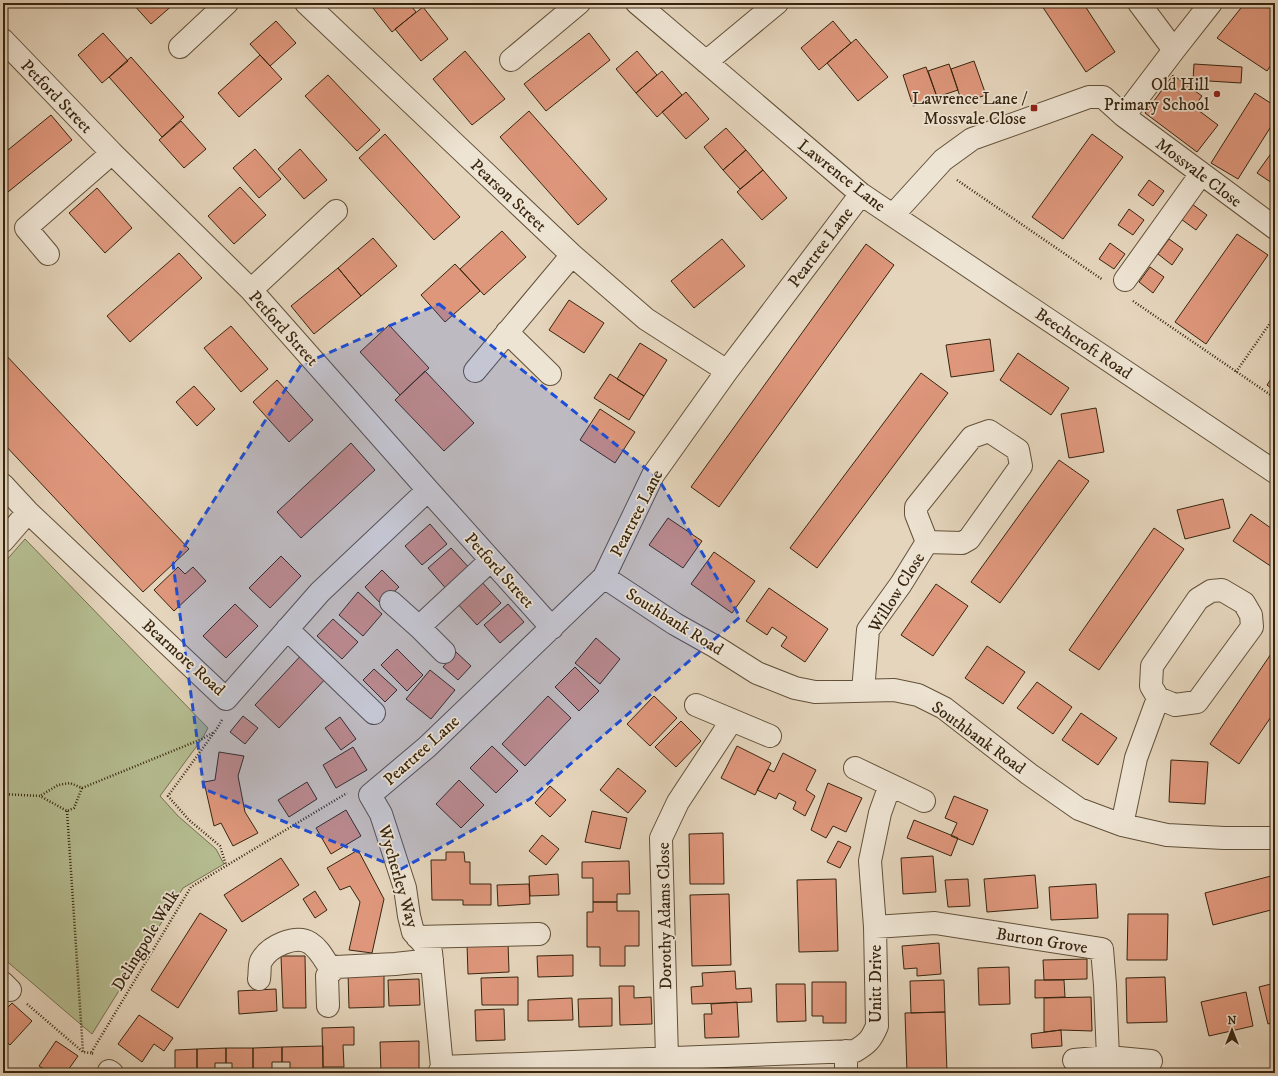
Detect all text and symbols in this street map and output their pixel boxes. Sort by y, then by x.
street label: Petford Street [16,55,97,139]
place label: Old Hill Primary School [1104,74,1209,116]
place label: Lawrence Lane / Mossvale Close [912,88,1027,130]
marker: Old Hill Primary School [1212,89,1222,99]
marker: Lawrence Lane / Mossvale Close [1029,103,1039,113]
street label: Mossvale Close [1151,133,1246,212]
street label: Lawrence Lane [793,135,890,217]
street label: Pearson Street [465,155,552,237]
street label: Peartree Lane [783,203,858,292]
street label: Petford Street [244,286,323,371]
street label: Beechcroft Road [1031,303,1137,385]
street label: Peartree Lane [606,466,668,561]
street label: Petford Street [460,528,539,613]
street label: Willow Close [863,548,930,637]
street label: Southbank Road [622,583,728,661]
street label: Bearmore Road [137,615,230,701]
street label: Southbank Road [927,696,1030,780]
street label: Peartree Lane [379,711,464,791]
street label: Wycherley Way [373,821,423,931]
street label: Dorothy Adams Close [653,842,677,990]
street label: Delingpole Walk [107,885,185,995]
street label: Burton Grove [994,923,1089,959]
street label: Unitt Drive [865,945,887,1023]
north arrow [1212,1010,1252,1050]
text: N [1227,1014,1237,1028]

